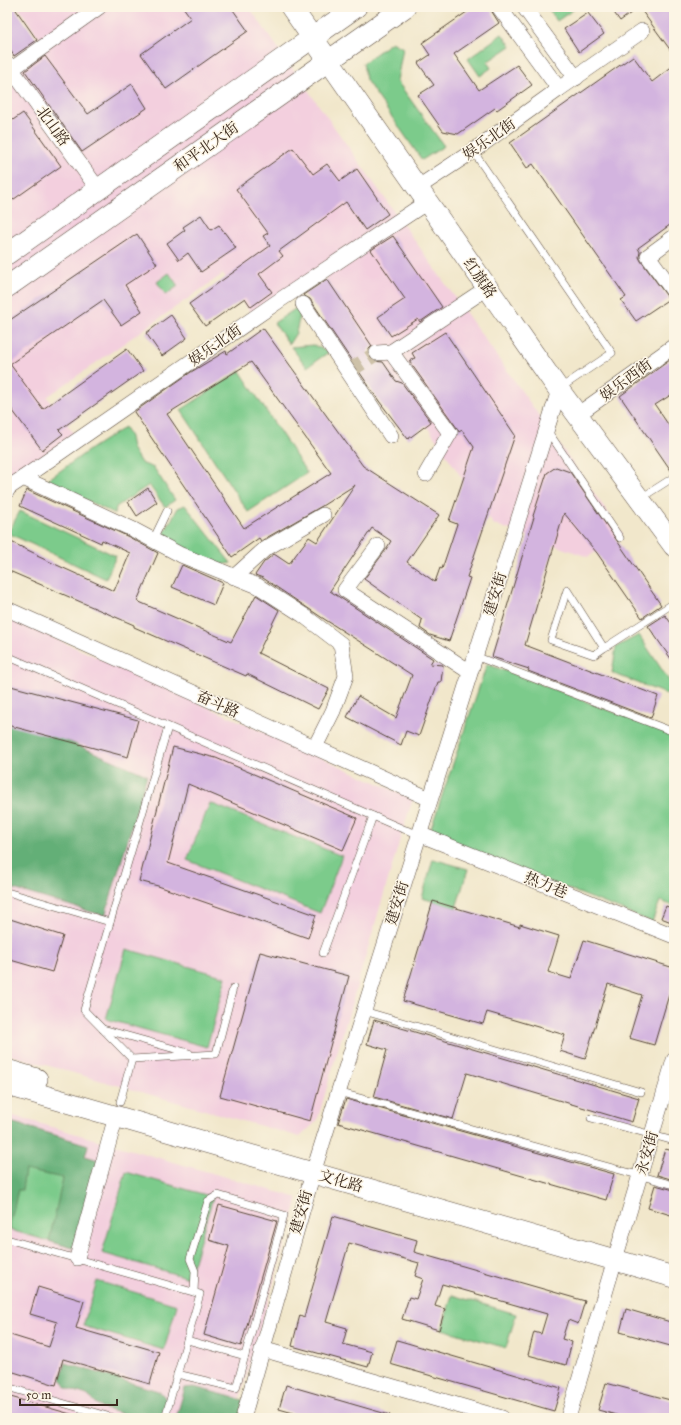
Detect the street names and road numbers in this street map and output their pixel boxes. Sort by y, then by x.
street label: 北山路 [32,103,74,149]
street label: 娱乐北街 [459,114,519,164]
street label: 和平北大街 [170,118,242,176]
street label: 红旗路 [460,254,500,302]
street label: 娱乐北街 [185,320,245,370]
street label: 娱乐西街 [596,355,656,405]
street label: 建安街 [480,570,510,618]
street label: 奋斗路 [194,687,242,721]
street label: 热力巷 [522,868,570,902]
street label: 建安街 [382,879,412,927]
street label: 永安街 [632,1129,662,1177]
street label: 文化路 [317,1166,365,1196]
street label: 建安街 [286,1188,316,1236]

